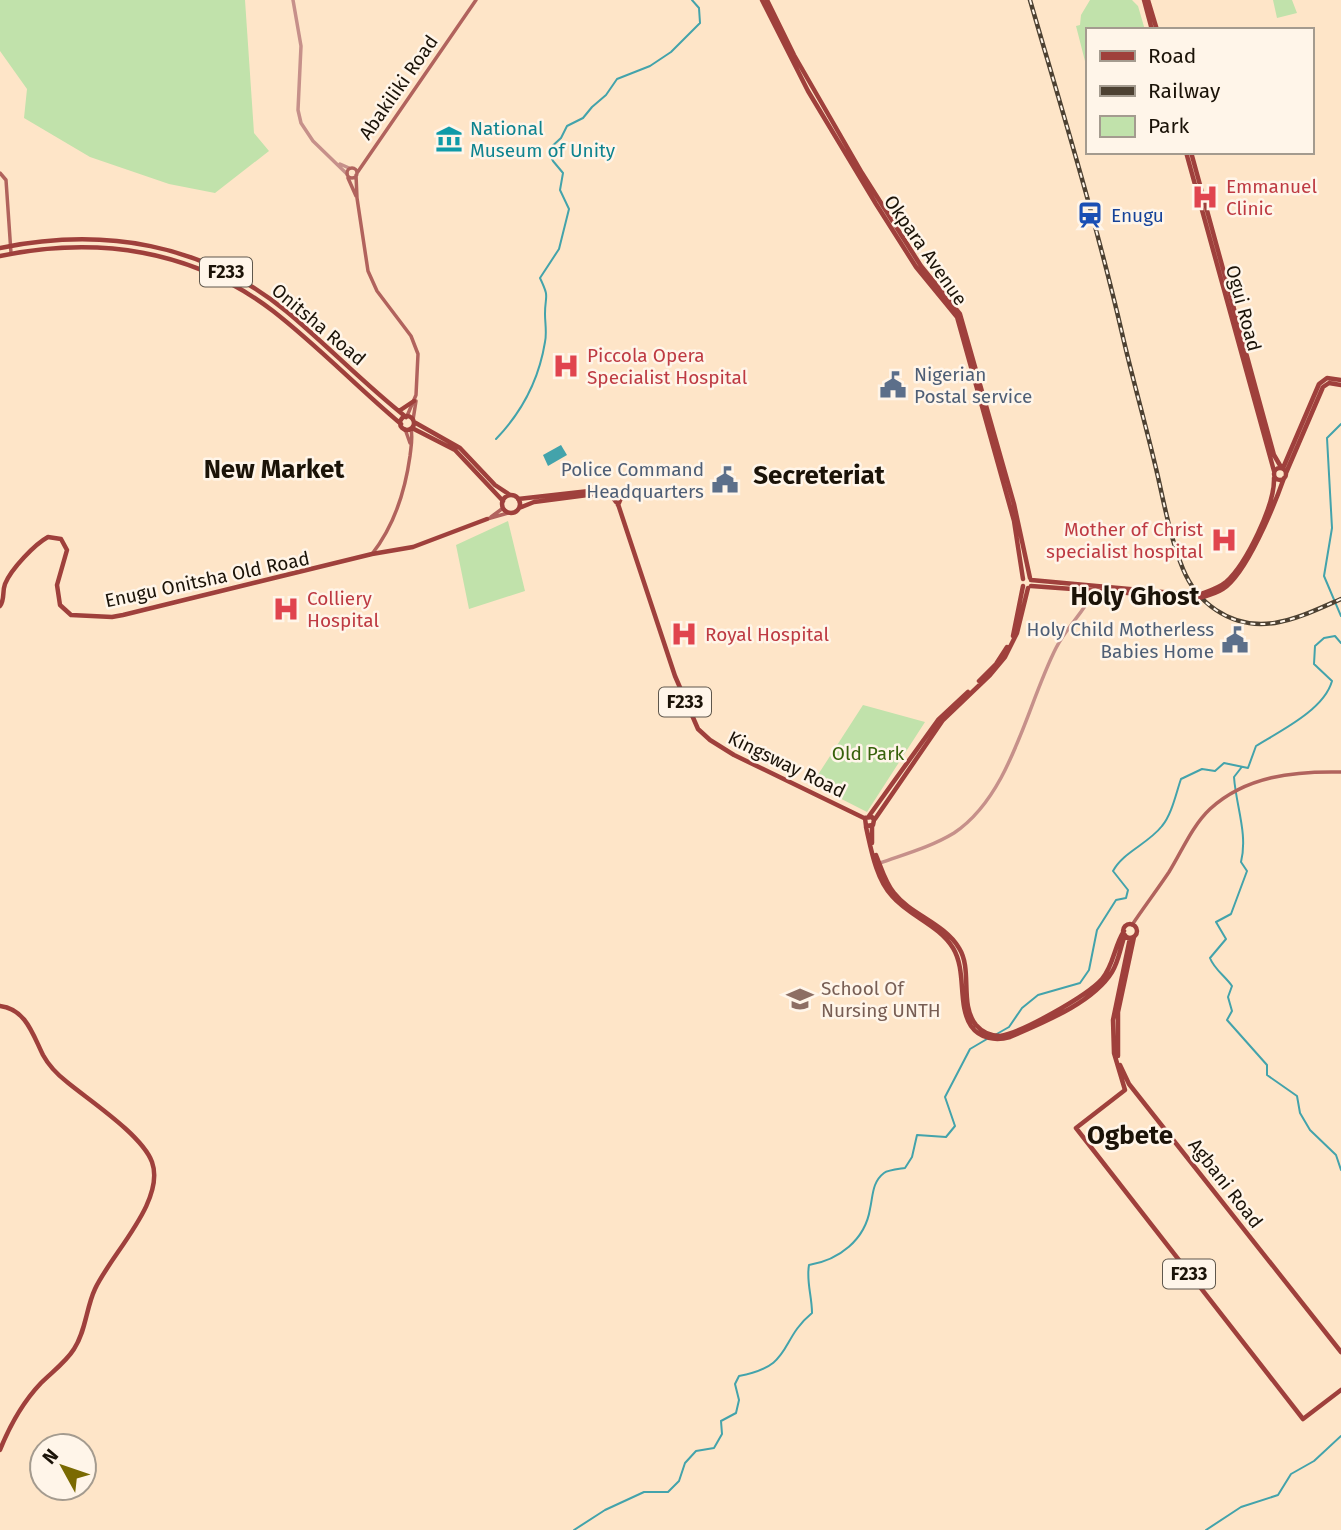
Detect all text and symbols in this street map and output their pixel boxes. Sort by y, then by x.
legend [1086,28,1313,154]
street label: Abakiliki Road [354,31,443,144]
text: Road [1148,43,1196,69]
text: Railway [1148,78,1221,104]
text: Park [1148,113,1190,139]
place label: National Museum of Unity [470,117,616,162]
museum icon: National Museum of Unity [434,124,464,154]
place label: Emmanuel Clinic [1226,175,1317,220]
hospital icon: Emmanuel Clinic [1190,182,1220,212]
street label: Okpara Avenue [879,191,972,310]
station icon: Enugu [1075,200,1105,230]
place label: Enugu [1111,204,1164,227]
road number: F233 [200,258,252,286]
street label: Ogui Road [1221,263,1266,354]
street label: Onitsha Road [267,278,370,370]
place label: Piccola Opera Specialist Hospital [587,344,748,389]
hospital icon: Piccola Opera Specialist Hospital [551,351,581,381]
place label: Nigerian Postal service [914,363,1032,408]
public building icon: Nigerian Postal service [878,370,908,400]
district label: New Market [204,454,345,485]
place label: Police Command Headquarters [561,458,704,503]
district label: Secreteriat [753,460,886,491]
public building icon: Police Command Headquarters [710,465,740,495]
place label: Mother of Christ specialist hospital [1046,518,1203,563]
hospital icon: Mother of Christ specialist hospital [1209,525,1239,555]
street label: Enugu Onitsha Old Road [103,547,312,612]
district label: Holy Ghost [1070,581,1201,612]
place label: Colliery Hospital [307,587,379,632]
hospital icon: Colliery Hospital [271,594,301,624]
place label: Holy Child Motherless Babies Home [1026,618,1214,663]
hospital icon: Royal Hospital [669,619,699,649]
place label: Royal Hospital [705,623,829,646]
public building icon: Holy Child Motherless Babies Home [1220,625,1250,655]
road number: F233 [659,688,711,716]
street label: Kingsway Road [724,726,849,803]
park label: Old Park [832,742,904,765]
place label: School Of Nursing UNTH [821,977,941,1022]
school or university icon: School Of Nursing UNTH [785,984,815,1014]
district label: Ogbete [1087,1120,1173,1151]
street label: Agbani Road [1183,1134,1268,1233]
road number: F233 [1163,1260,1215,1288]
north arrow [28,1432,98,1502]
text: N [37,1444,63,1469]

